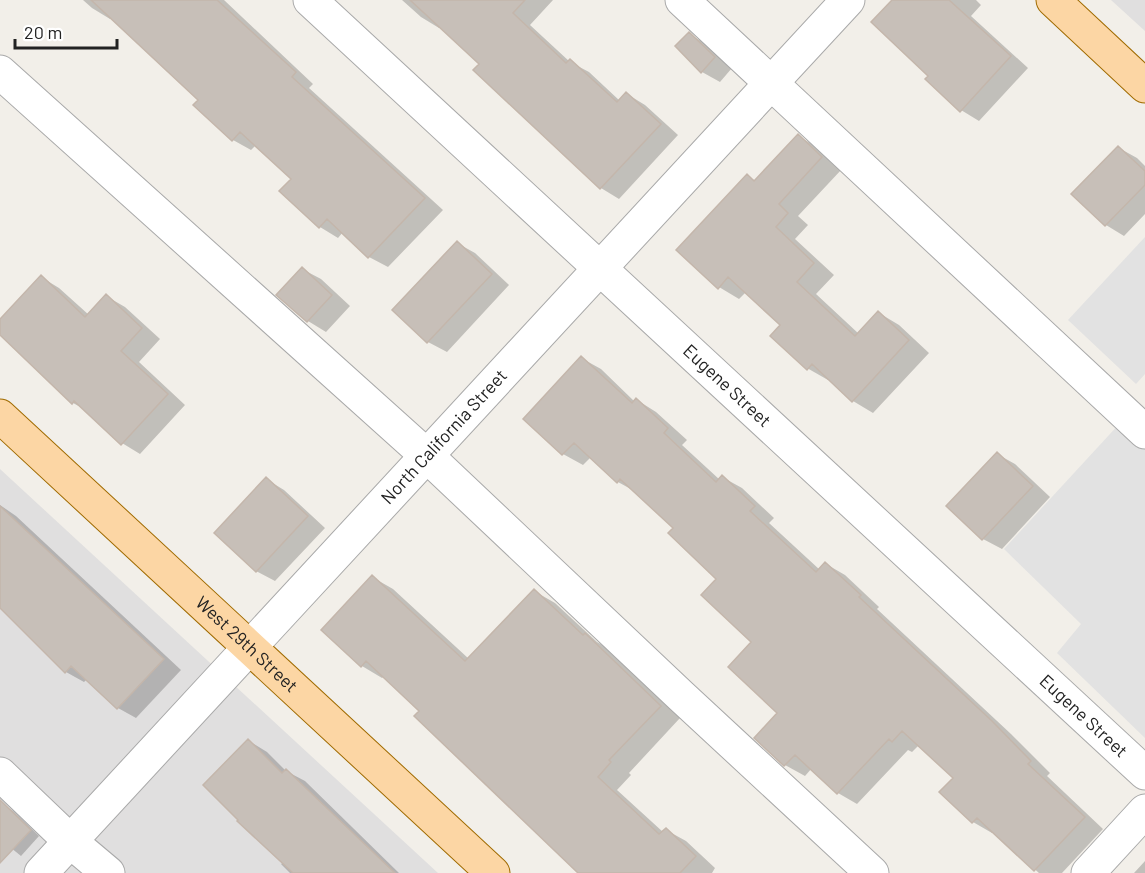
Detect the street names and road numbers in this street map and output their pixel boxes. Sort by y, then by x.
street label: Eugene Street [679,339,776,431]
street label: North California Street [376,364,511,508]
street label: West 29th Street [191,591,303,696]
street label: Eugene Street [1036,669,1133,761]

